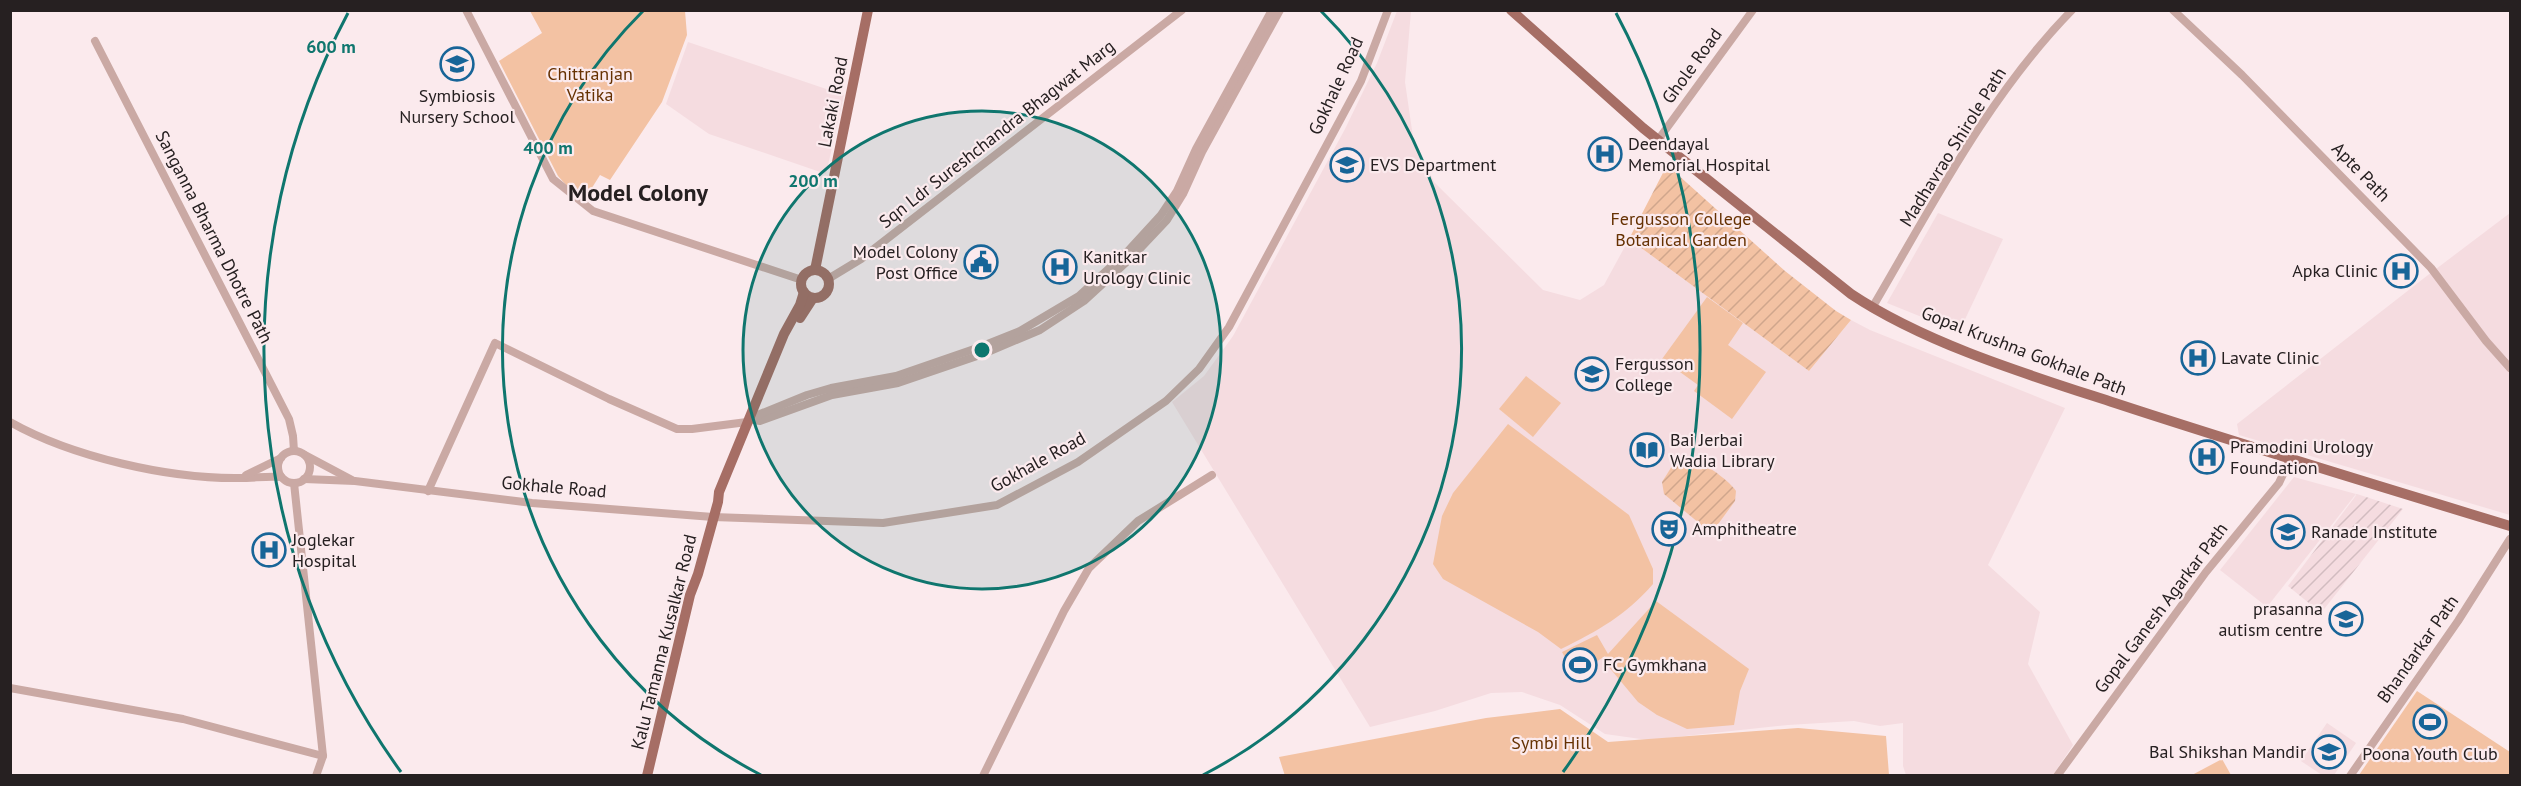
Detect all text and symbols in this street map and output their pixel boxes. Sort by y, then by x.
street label: Ghole Road [1656,23,1727,108]
street label: Gokhale Road [1303,33,1368,138]
street label: Sqn Ldr Sureshchandra Bhagwat Marg [874,34,1119,233]
text: 600 m [306,35,356,58]
school or university icon: Symbiosis Nursery School [439,46,475,82]
street label: Lakaki Road [812,55,853,149]
park label: Chittranjan Vatika [547,62,633,106]
street label: Madhavrao Shirole Path [1894,63,2011,231]
place label: Symbiosis Nursery School [399,84,515,128]
street label: Sanganna Bharma Dhotre Path [151,126,278,347]
place label: Deendayal Memorial Hospital [1628,132,1770,176]
text: 400 m [523,136,573,159]
hospital icon: Deendayal Memorial Hospital [1587,136,1623,172]
street label: Apte Path [2327,137,2395,206]
school or university icon: EVS Department [1329,147,1365,183]
place label: EVS Department [1370,153,1496,176]
text: 200 m [788,169,838,192]
district label: Model Colony [568,177,709,208]
park label: Fergusson College Botanical Garden [1611,207,1751,251]
place label: Model Colony Post Office [853,240,959,284]
public building icon: Model Colony Post Office [963,244,999,280]
place label: Kanitkar Urology Clinic [1083,245,1191,289]
hospital icon: Kanitkar Urology Clinic [1042,249,1078,285]
hospital icon: Apka Clinic [2383,253,2419,289]
place label: Apka Clinic [2292,259,2378,282]
street label: Gopal Krushna Gokhale Path [1918,301,2130,400]
centre of rings [972,340,992,360]
hospital icon: Lavate Clinic [2180,340,2216,376]
place label: Lavate Clinic [2221,346,2319,369]
place label: Fergusson College [1615,352,1694,396]
school or university icon: Fergusson College [1574,356,1610,392]
street label: Gokhale Road [986,426,1089,497]
place label: Bai Jerbai Wadia Library [1670,428,1775,472]
library icon: Bai Jerbai Wadia Library [1629,432,1665,468]
place label: Pramodini Urology Foundation [2230,435,2374,479]
hospital icon: Pramodini Urology Foundation [2189,439,2225,475]
street label: Gokhale Road [501,470,608,503]
theatre icon: Amphitheatre [1651,511,1687,547]
school or university icon: Ranade Institute [2270,514,2306,550]
place label: Amphitheatre [1692,517,1797,540]
street label: Gopal Ganesh Agarkar Path [2089,518,2232,698]
place label: Ranade Institute [2311,520,2437,543]
place label: Joglekar Hospital [291,528,357,572]
hospital icon: Joglekar Hospital [251,532,287,568]
street label: Kalu Tamanna Kusalkar Road [626,532,701,752]
street label: Bhandarkar Path [2372,590,2463,707]
place label: prasanna autism centre [2218,597,2323,641]
school or university icon: prasanna autism centre [2328,601,2364,637]
sports icon: FC Gymkhana [1562,647,1598,683]
place label: FC Gymkhana [1603,653,1707,676]
sports icon: Poona Youth Club [2412,704,2448,740]
park label: Symbi Hill [1511,731,1591,754]
school or university icon: Bal Shikshan Mandir [2311,734,2347,770]
place label: Bal Shikshan Mandir [2149,740,2306,763]
place label: Poona Youth Club [2362,742,2498,765]

